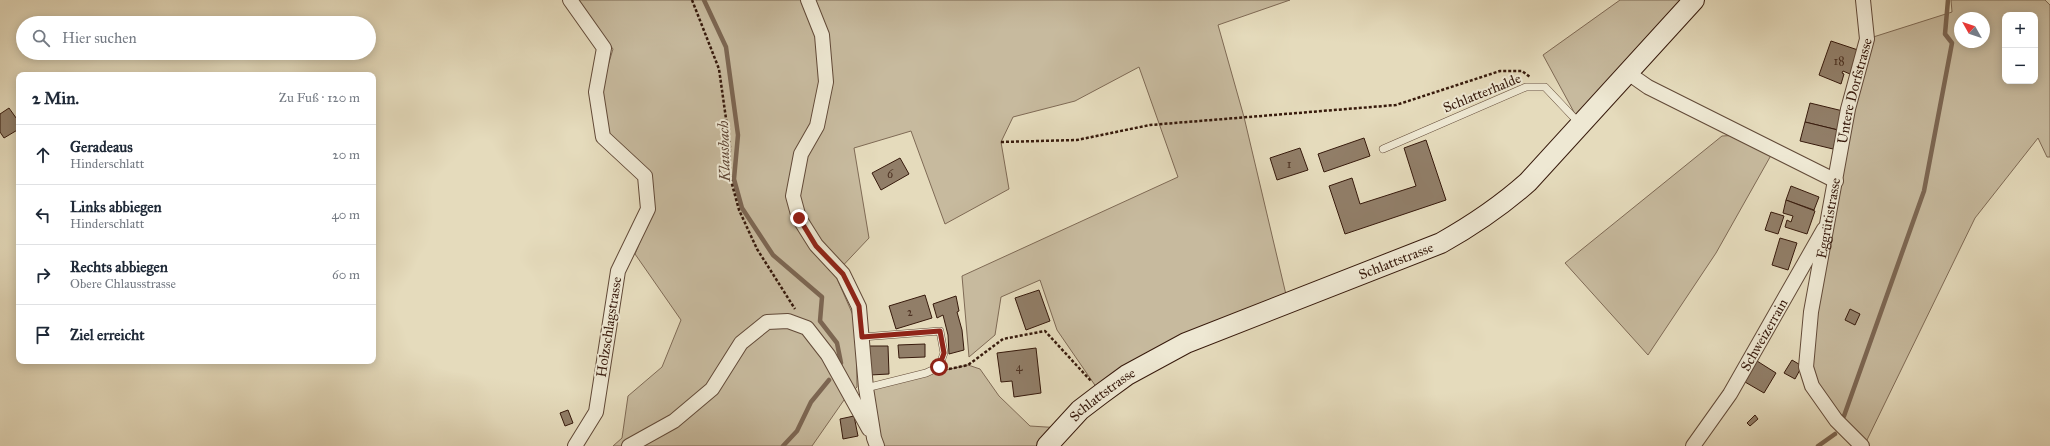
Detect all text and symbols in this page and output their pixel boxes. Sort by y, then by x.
north arrow [1954,12,1990,48]
map controls [2002,12,2038,84]
button: + [2002,12,2038,48]
search box [16,16,376,60]
icon: search [30,27,52,49]
text: Hier suchen [62,29,137,47]
street label: Untere Dorfstrasse [1833,36,1875,145]
button: − [2002,48,2038,84]
house number: 18 [1833,54,1845,68]
street label: Schlatterhalde [1441,70,1524,116]
text: 2 Min. [32,88,79,109]
text: Zu Fuß · 120 m [279,90,360,106]
water label: Klausbach [714,120,734,183]
text: Geradeaus [70,138,133,156]
icon: ahead [32,144,54,166]
text: 20 m [332,147,360,163]
text: Hinderschlatt [70,156,144,172]
house number: 1 [1287,157,1292,171]
house number: 6 [887,167,894,181]
street label: Eggrütistrasse [1812,176,1844,260]
text: Links abbiegen [70,198,162,216]
icon: left [32,204,54,226]
text: 40 m [331,207,360,223]
route end [790,209,808,227]
text: Hinderschlatt [70,216,144,232]
street label: Schlattstrasse [1356,238,1436,283]
text: Rechts abbiegen [70,258,168,276]
icon: right [32,264,54,286]
text: 60 m [332,267,360,283]
street label: Holzschlagstrasse [593,275,625,379]
text: Obere Chlausstrasse [70,276,176,292]
street label: Schweizerrain [1736,295,1791,374]
house number: 2 [907,305,913,319]
icon: arrive [32,324,54,346]
text: Ziel erreicht [70,326,145,344]
route start [930,358,948,376]
house number: 4 [1016,360,1023,374]
street label: Schlattstrasse [1065,364,1138,425]

